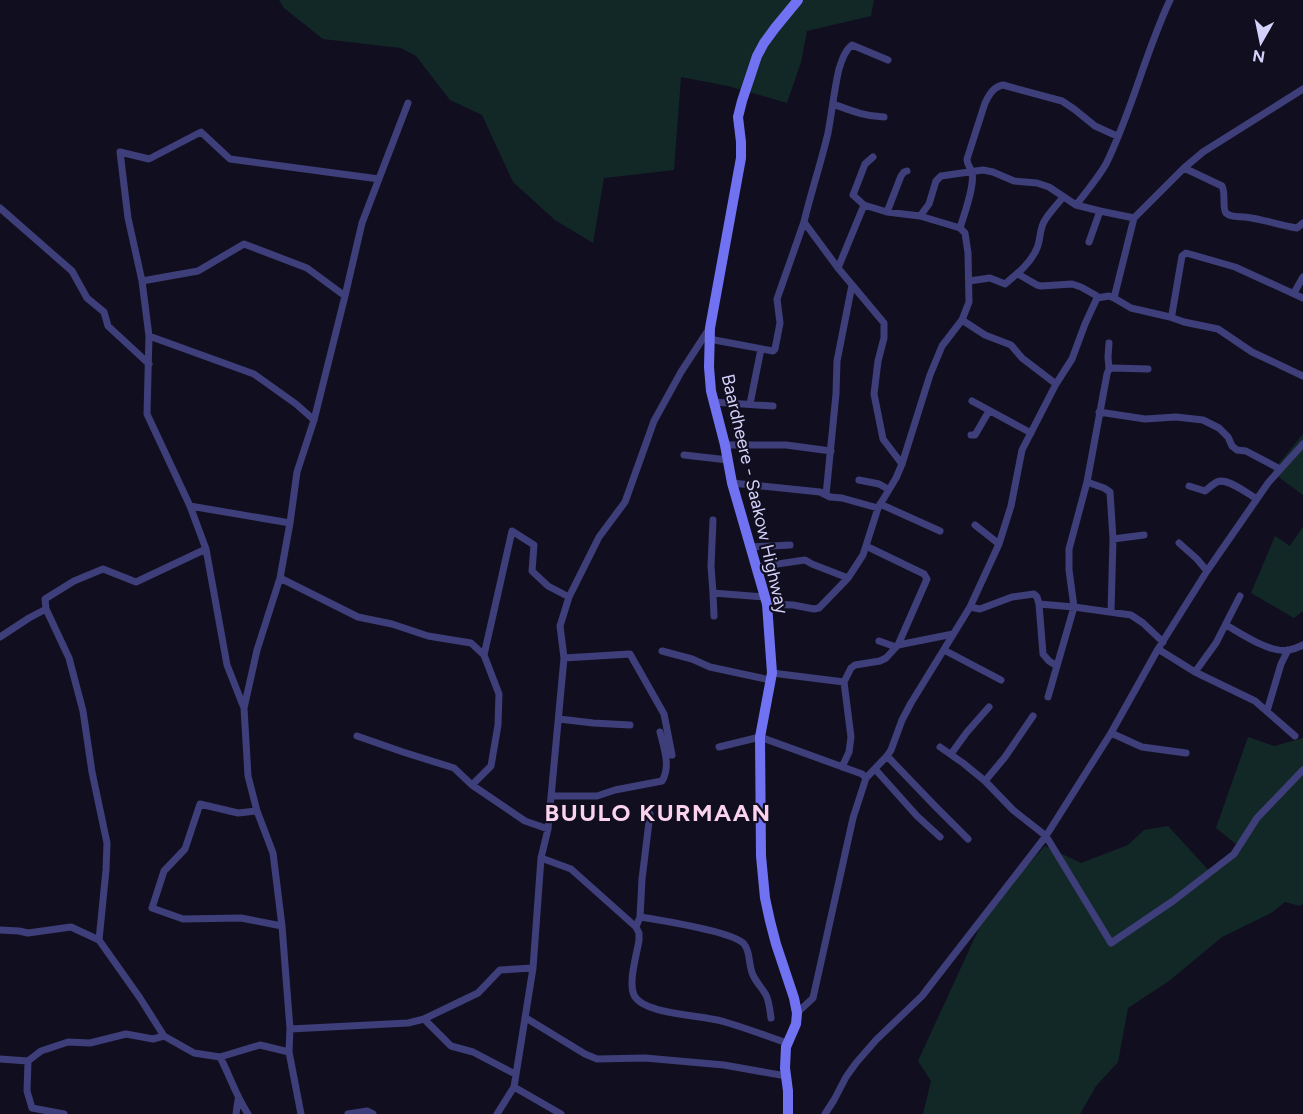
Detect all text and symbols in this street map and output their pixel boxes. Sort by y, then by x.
north arrow [1231,12,1291,72]
text: N [1251,46,1266,67]
street label: Baardheere - Saakow Highway [717,372,793,616]
district label: BUULO KURMAAN [545,798,771,827]

